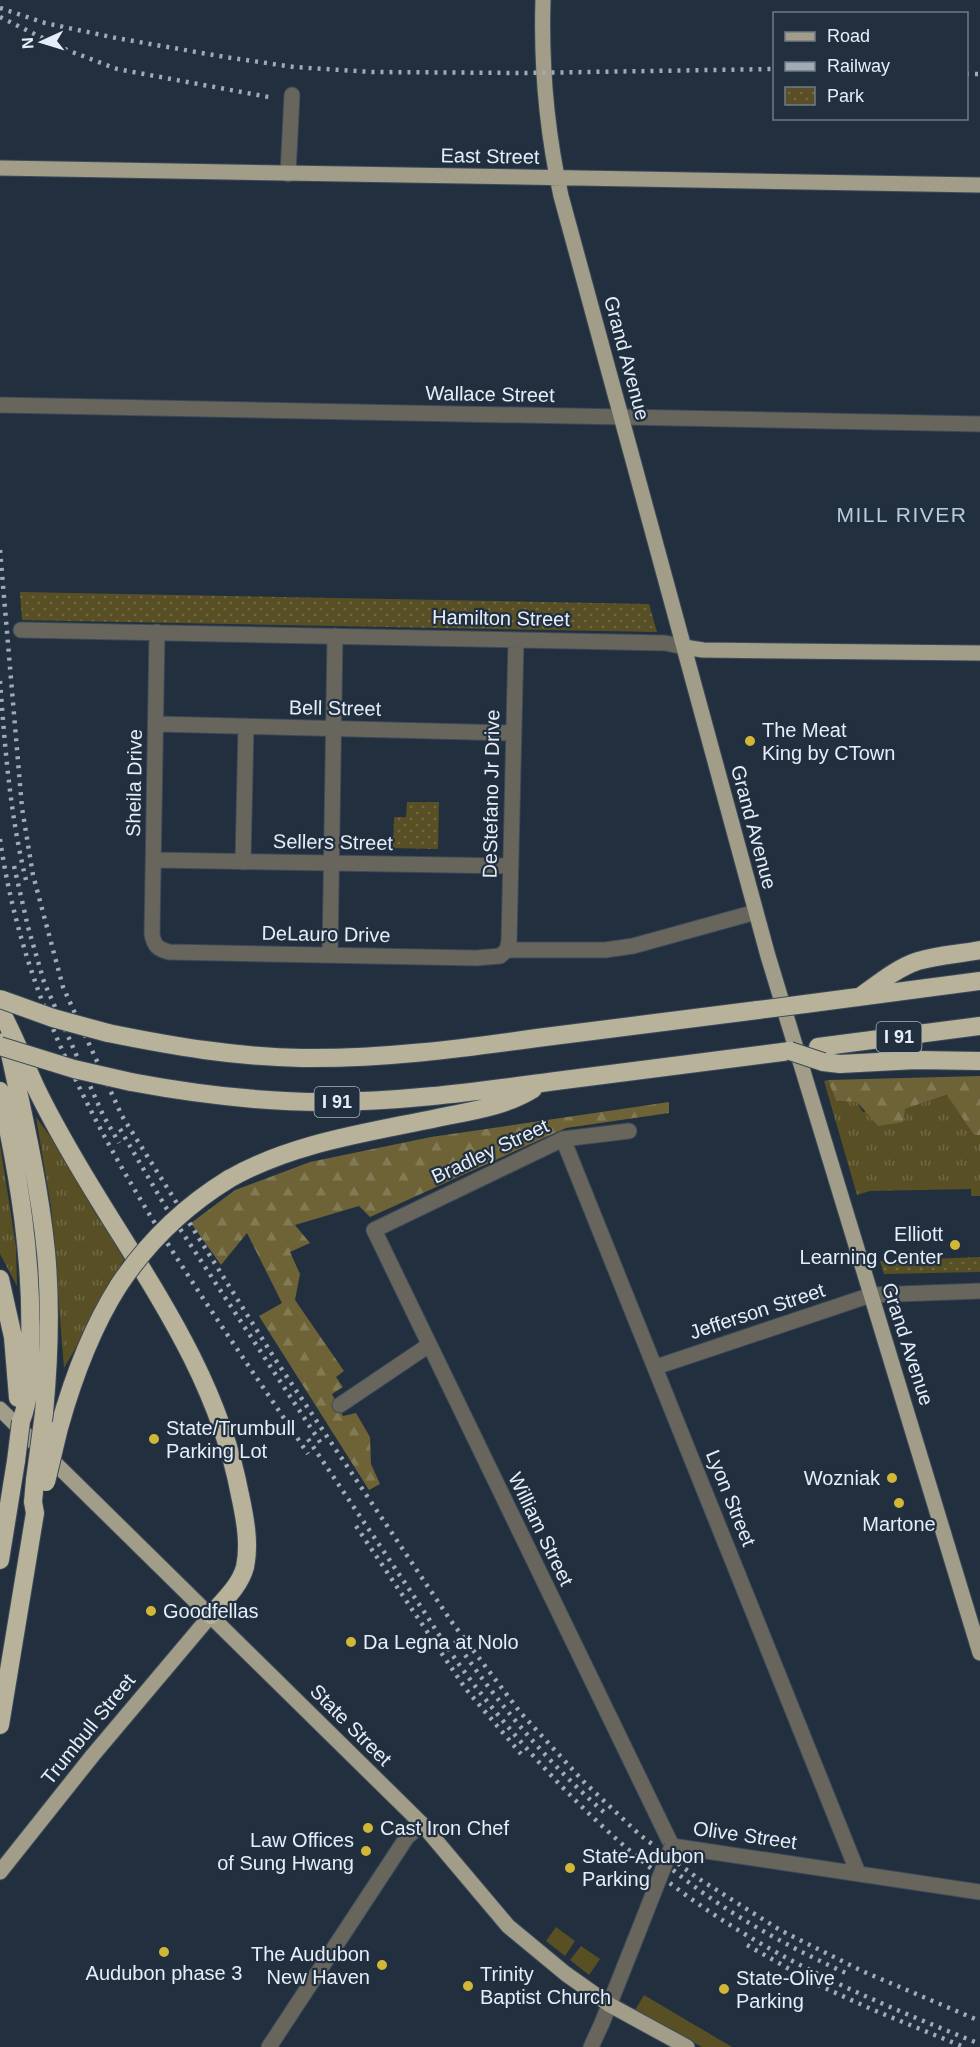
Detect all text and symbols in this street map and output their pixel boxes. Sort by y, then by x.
north arrow [12,12,72,72]
legend [773,12,968,120]
text: Road [827,26,870,46]
text: N [19,37,36,49]
text: Railway [827,56,890,76]
text: Park [827,86,865,106]
street label: East Street [440,144,540,168]
street label: Grand Avenue [600,294,654,422]
street label: Wallace Street [425,382,555,406]
district label: MILL RIVER [837,503,967,526]
street label: Hamilton Street [432,606,571,630]
street label: Bell Street [289,696,382,720]
street label: DeStefano Jr Drive [479,709,503,879]
place label: The Meat King by CTown [762,719,895,764]
street label: Sheila Drive [122,729,146,837]
marker: The Meat King by CTown [743,734,757,748]
street label: Grand Avenue [727,763,781,891]
street label: Sellers Street [273,830,394,854]
street label: DeLauro Drive [261,922,391,946]
road number: I 91 [876,1022,922,1052]
road number: I 91 [314,1087,360,1117]
street label: Bradley Street [428,1114,552,1188]
place label: Elliott Learning Center [800,1223,943,1268]
marker: Elliott Learning Center [948,1238,962,1252]
street label: Jefferson Street [687,1279,828,1343]
street label: Grand Avenue [878,1280,938,1408]
place label: State/Trumbull Parking Lot [166,1417,295,1462]
marker: State/Trumbull Parking Lot [147,1432,161,1446]
street label: Lyon Street [702,1447,760,1550]
place label: Wozniak [804,1467,881,1489]
street label: William Street [504,1469,578,1590]
marker: Wozniak [885,1471,899,1485]
marker: Martone [892,1496,906,1510]
place label: Martone [862,1513,936,1535]
place label: Goodfellas [163,1600,259,1622]
marker: Goodfellas [144,1604,158,1618]
place label: Da Legna at Nolo [363,1631,519,1653]
marker: Da Legna at Nolo [344,1635,358,1649]
street label: Trumbull Street [37,1669,140,1789]
street label: State Street [306,1680,396,1770]
place label: Cast Iron Chef [380,1817,509,1839]
street label: Olive Street [692,1817,799,1853]
marker: Cast Iron Chef [361,1821,375,1835]
place label: Law Offices of Sung Hwang [217,1829,354,1874]
marker: Law Offices of Sung Hwang [359,1844,373,1858]
place label: State-Adubon Parking [582,1845,704,1890]
marker: State-Adubon Parking [563,1861,577,1875]
place label: The Audubon New Haven [251,1943,370,1988]
marker: Audubon phase 3 [157,1945,171,1959]
marker: The Audubon New Haven [375,1958,389,1972]
place label: Audubon phase 3 [86,1962,242,1984]
place label: Trinity Baptist Church [480,1963,611,2008]
place label: State-Olive Parking [736,1967,835,2012]
marker: Trinity Baptist Church [461,1979,475,1993]
marker: State-Olive Parking [717,1982,731,1996]

